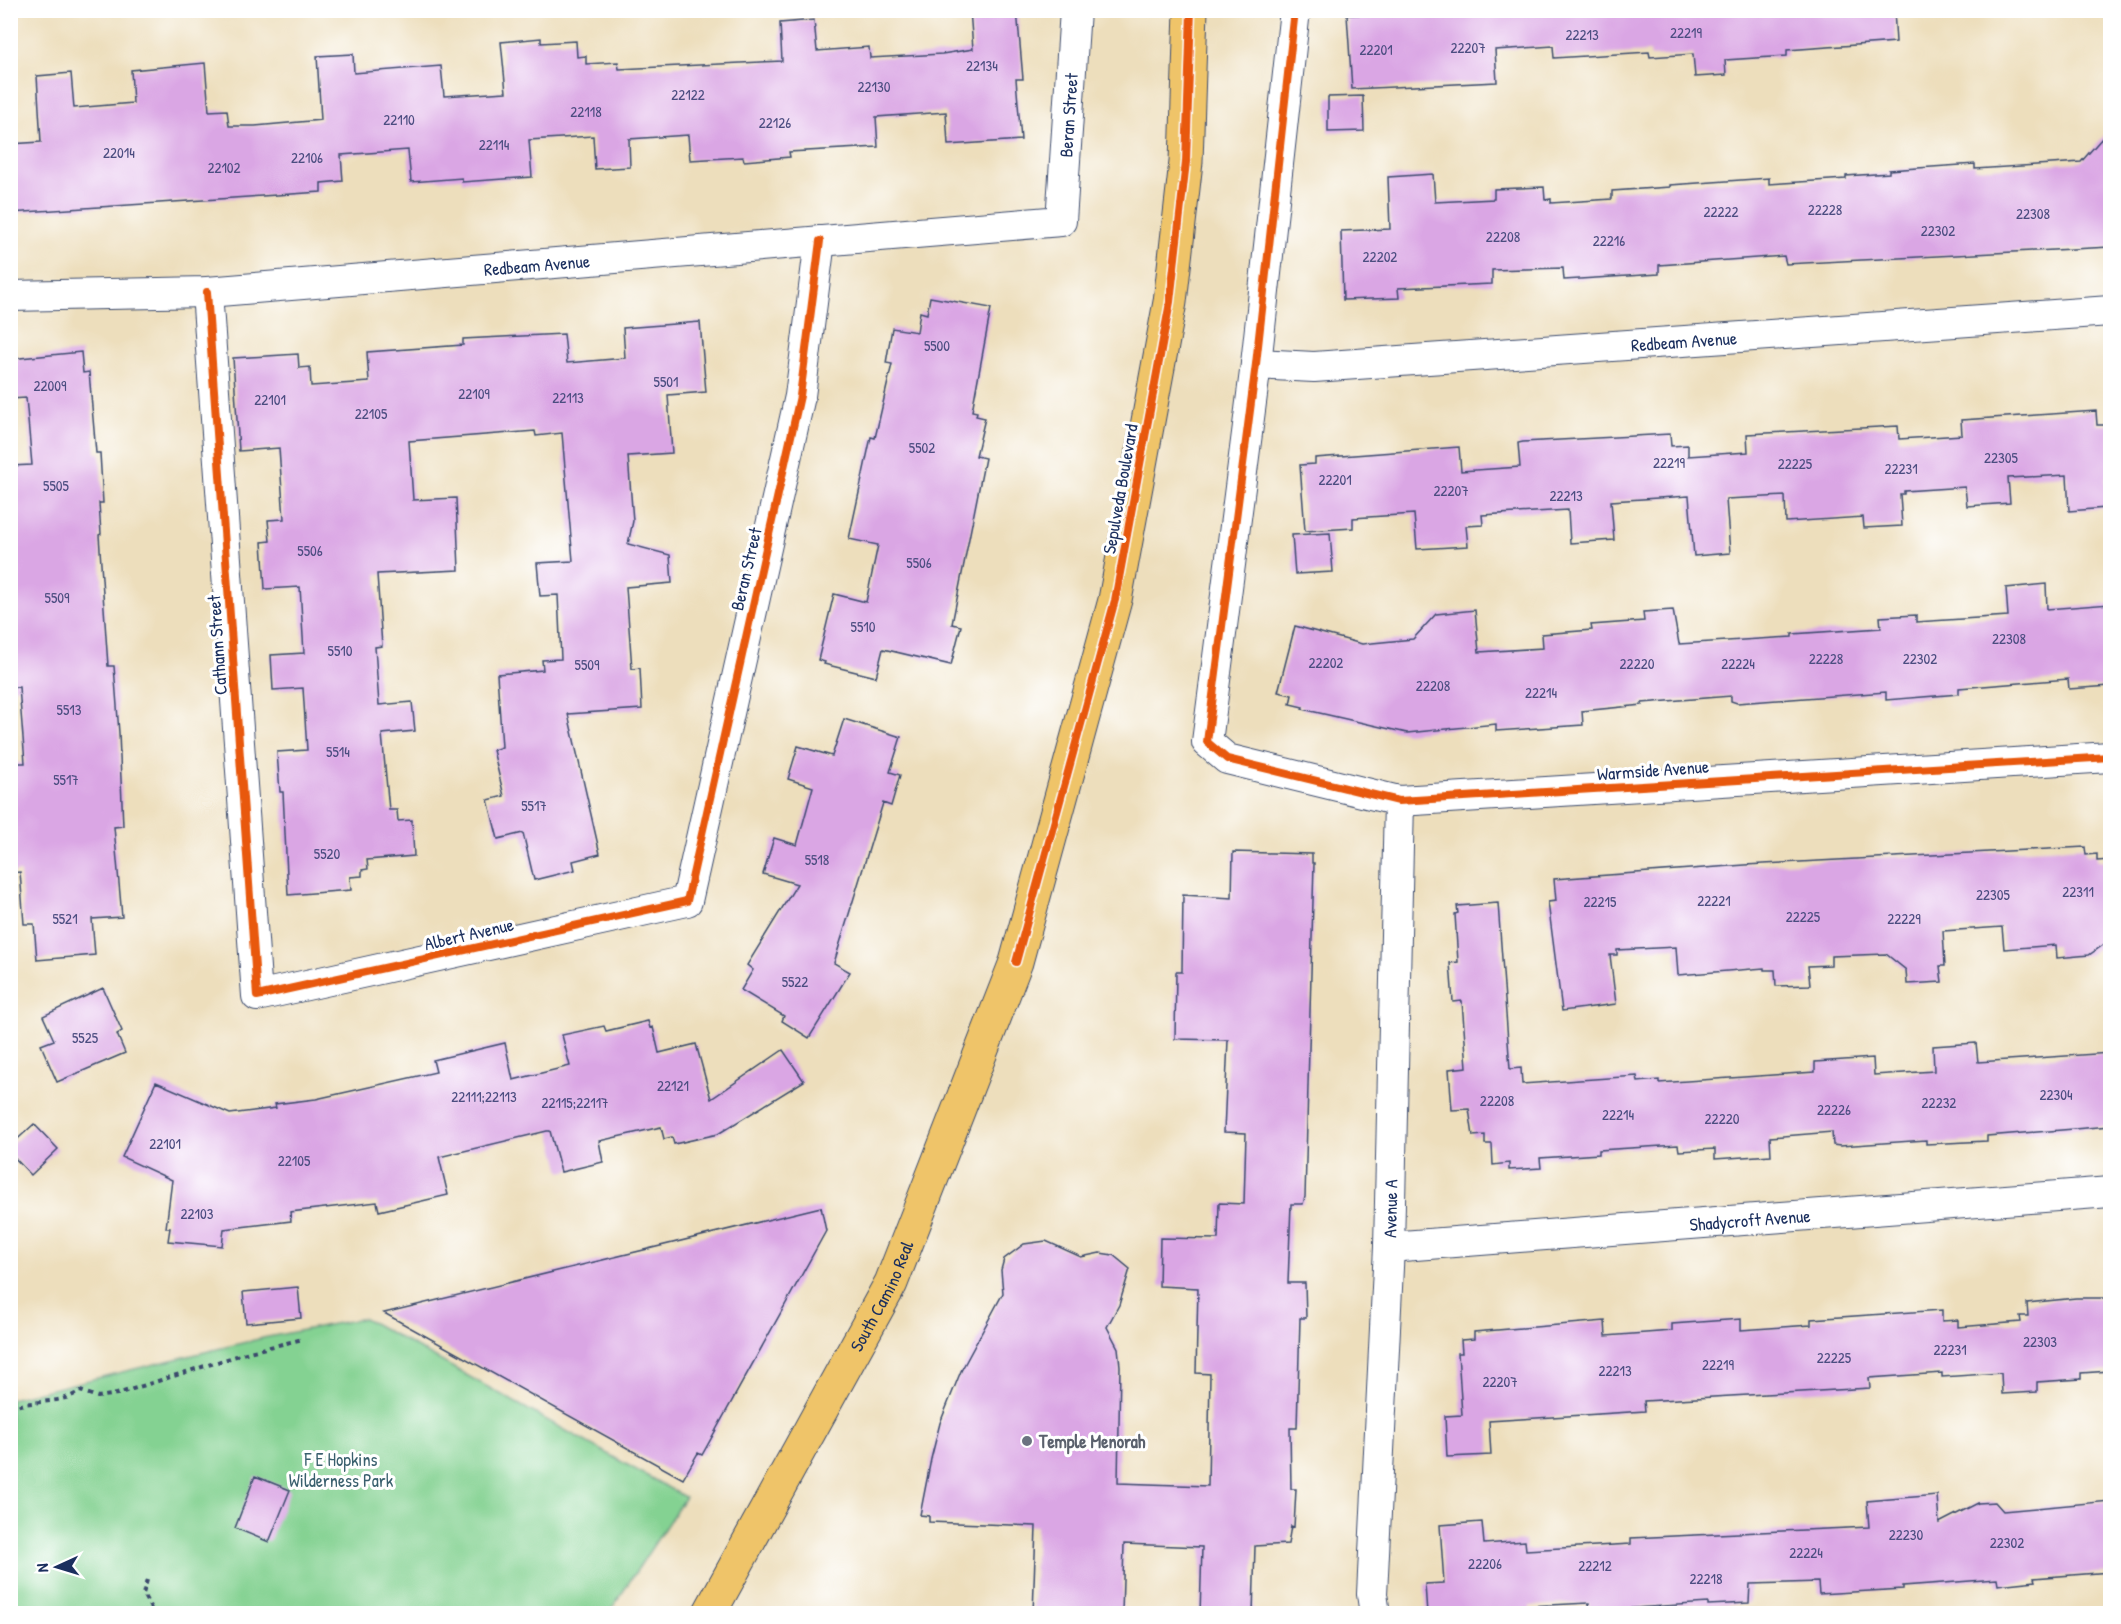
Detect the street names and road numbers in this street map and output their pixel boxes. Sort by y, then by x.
street label: Beran Street [1053,71,1083,158]
street label: Redbeam Avenue [483,248,591,281]
street label: Redbeam Avenue [1630,325,1738,357]
street label: Sepulveda Boulevard [1096,422,1144,556]
street label: Beran Street [724,524,768,613]
street label: Cathann Street [201,593,233,696]
street label: Warmside Avenue [1596,754,1710,786]
street label: Albert Avenue [422,912,516,956]
street label: Avenue A [1377,1179,1403,1238]
street label: Shadycroft Avenue [1689,1202,1811,1237]
street label: South Camino Real [843,1237,919,1356]

